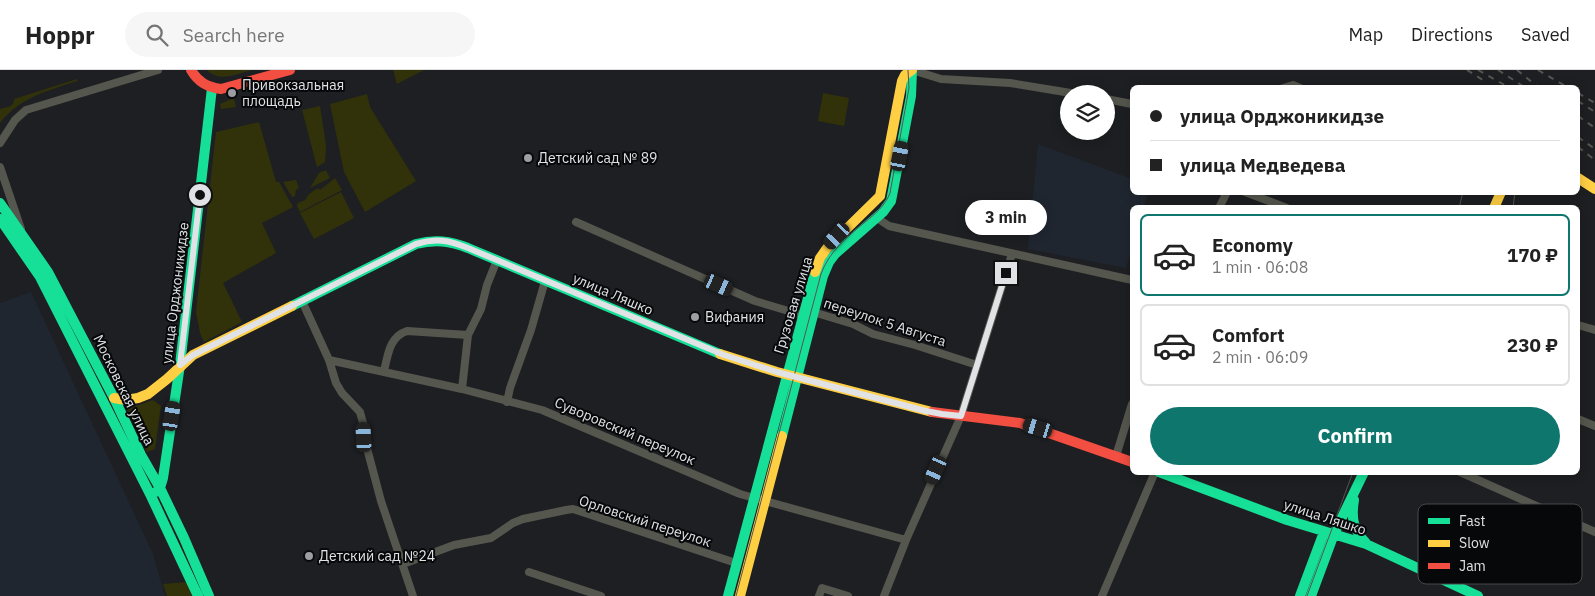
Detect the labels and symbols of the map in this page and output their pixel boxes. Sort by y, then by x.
place label: Привокзальная площадь [242,76,344,110]
marker: Привокзальная площадь [226,87,238,99]
car [889,140,910,172]
place label: Детский сад № 89 [538,149,658,167]
marker: Детский сад № 89 [522,152,534,164]
route start [189,184,211,206]
callout: 3 min [965,200,1047,236]
car [821,220,852,252]
street label: улица Орджоникидзе [157,221,193,365]
street label: Грузовая улица [770,254,816,356]
route end [995,262,1017,284]
street label: улица Ляшко [570,269,656,319]
car [702,272,735,298]
street label: переулок 5 Августа [822,294,949,350]
place label: Вифания [705,308,764,326]
marker: Вифания [689,311,701,323]
street label: Московская улица [89,332,159,449]
street label: Суворовский переулок [552,393,698,469]
car [162,400,181,432]
car [1021,416,1054,440]
car [355,422,372,452]
car [923,453,948,487]
street label: Орловский переулок [577,491,714,551]
street label: улица Ляшко [1281,495,1369,539]
legend [1418,504,1582,584]
text: Fast [1459,512,1485,530]
text: Slow [1459,534,1490,552]
place label: Детский сад №24 [319,547,435,565]
marker: Детский сад №24 [303,550,315,562]
text: Jam [1459,557,1486,575]

